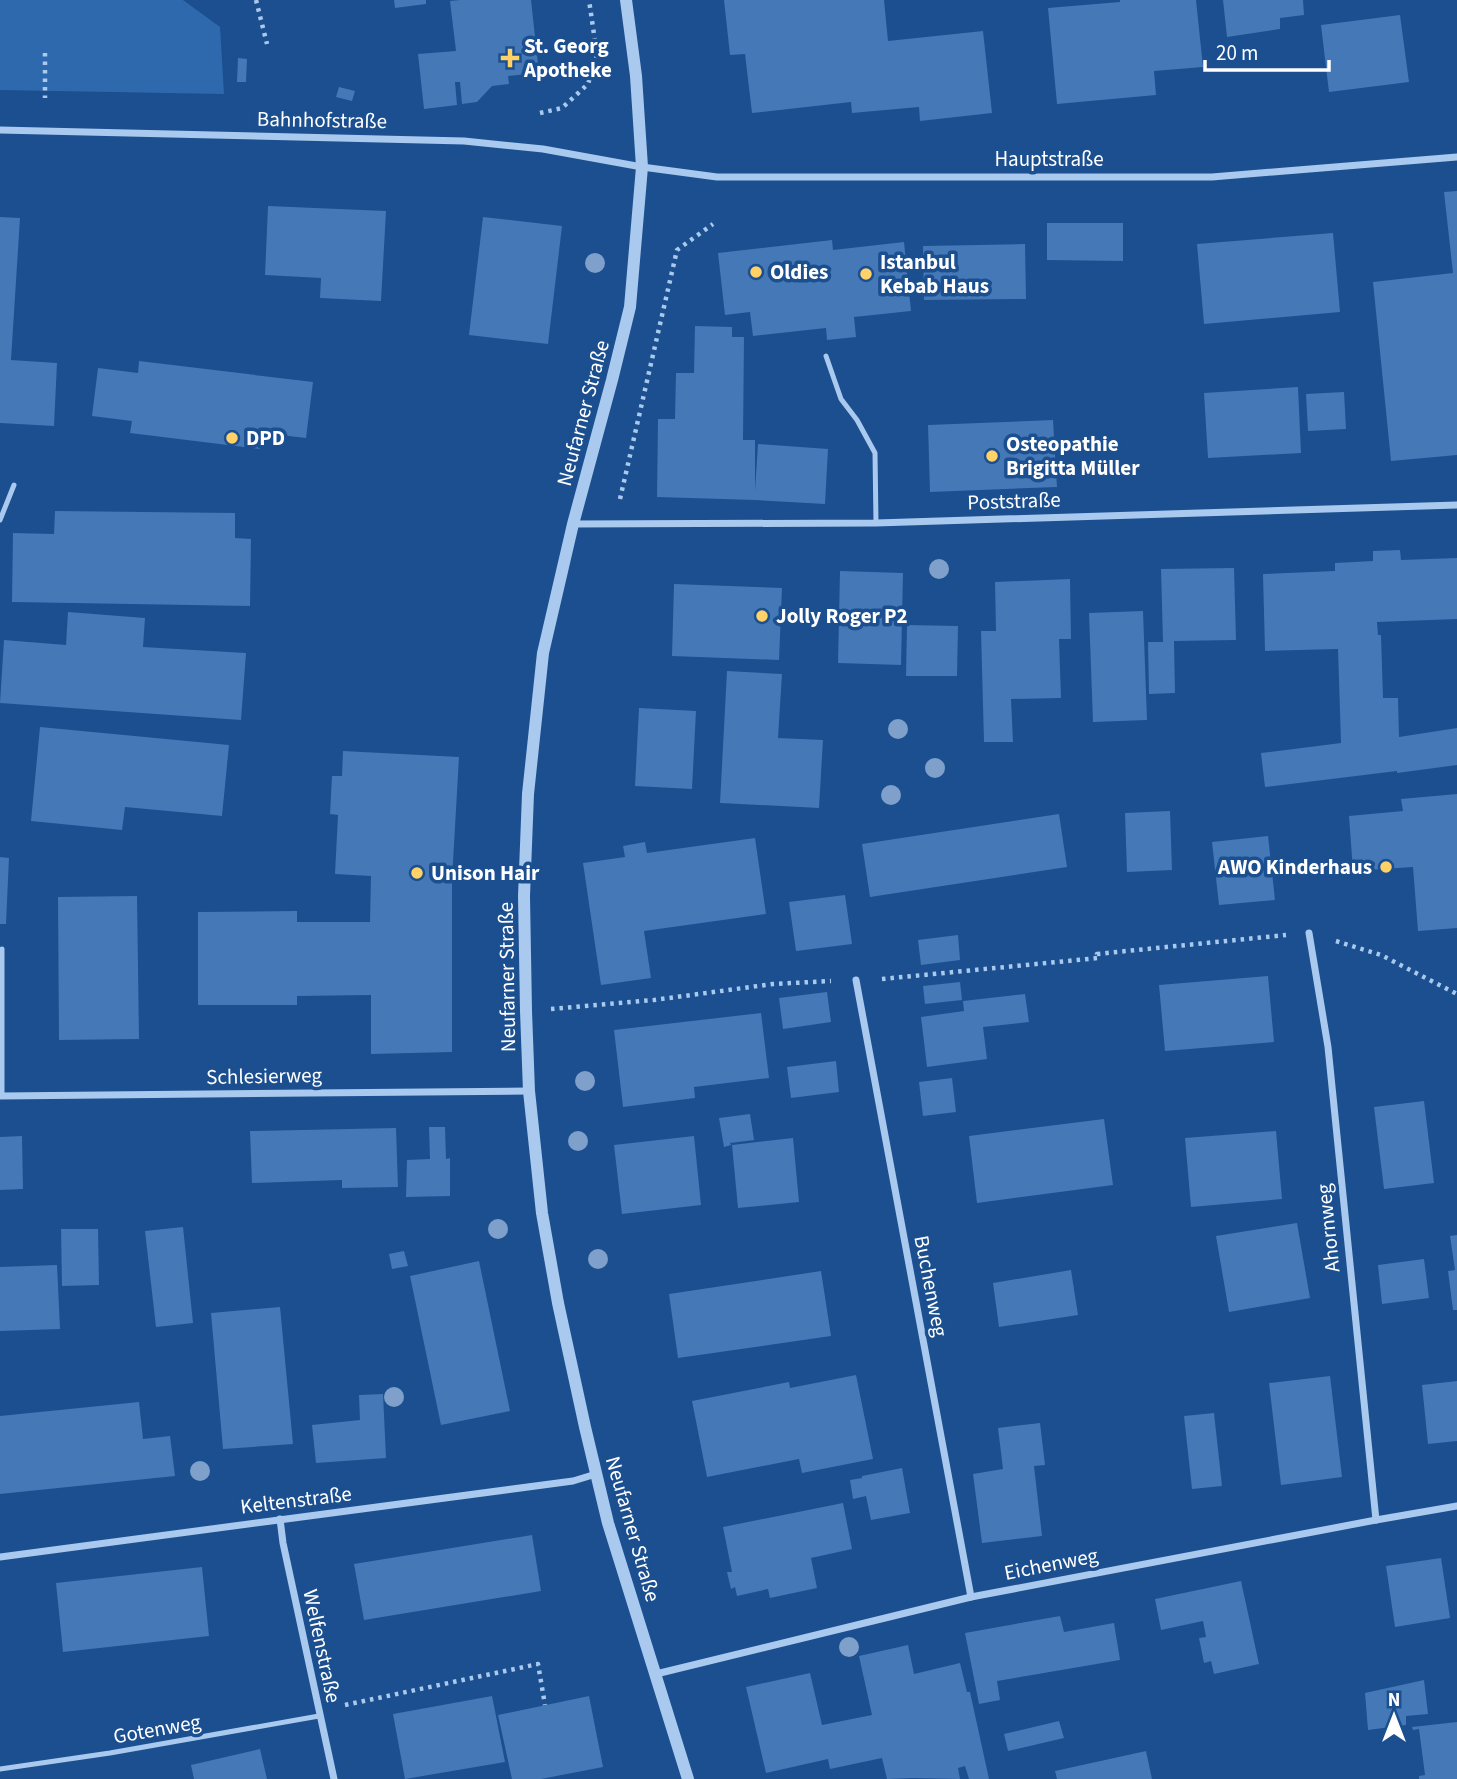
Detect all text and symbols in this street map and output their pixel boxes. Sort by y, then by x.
scale bar [1205,28,1329,72]
place label: St. Georg Apotheke [523,31,612,85]
text: 20 m [1216,38,1258,68]
marker: St. Georg Apotheke [502,50,518,66]
street label: Bahnhofstraße [257,104,387,136]
street label: Hauptstraße [994,144,1104,174]
place label: Istanbul Kebab Haus [880,247,989,301]
place label: Oldies [770,257,828,287]
marker: Oldies [748,264,764,280]
marker: Istanbul Kebab Haus [858,266,874,282]
street label: Neufarner Straße [549,337,617,489]
place label: DPD [246,423,285,453]
place label: Osteopathie Brigitta Müller [1006,429,1140,483]
marker: DPD [224,430,240,446]
marker: Osteopathie Brigitta Müller [984,448,1000,464]
street label: Poststraße [967,484,1061,518]
place label: Jolly Roger P2 [776,601,908,631]
marker: Jolly Roger P2 [754,608,770,624]
place label: AWO Kinderhaus [1217,852,1372,882]
place label: Unison Hair [431,858,540,888]
marker: AWO Kinderhaus [1378,859,1394,875]
marker: Unison Hair [409,865,425,881]
street label: Neufarner Straße [491,902,523,1052]
street label: Schlesierweg [206,1060,323,1092]
street label: Ahornweg [1308,1182,1348,1274]
street label: Buchenweg [906,1233,956,1340]
street label: Neufarner Straße [598,1453,668,1605]
street label: Keltenstraße [239,1478,353,1522]
street label: Eichenweg [1002,1540,1101,1588]
street label: Welfenstraße [295,1586,349,1706]
north arrow [1359,1681,1429,1751]
text: N [1388,1687,1400,1714]
street label: Gotenweg [111,1706,204,1751]

